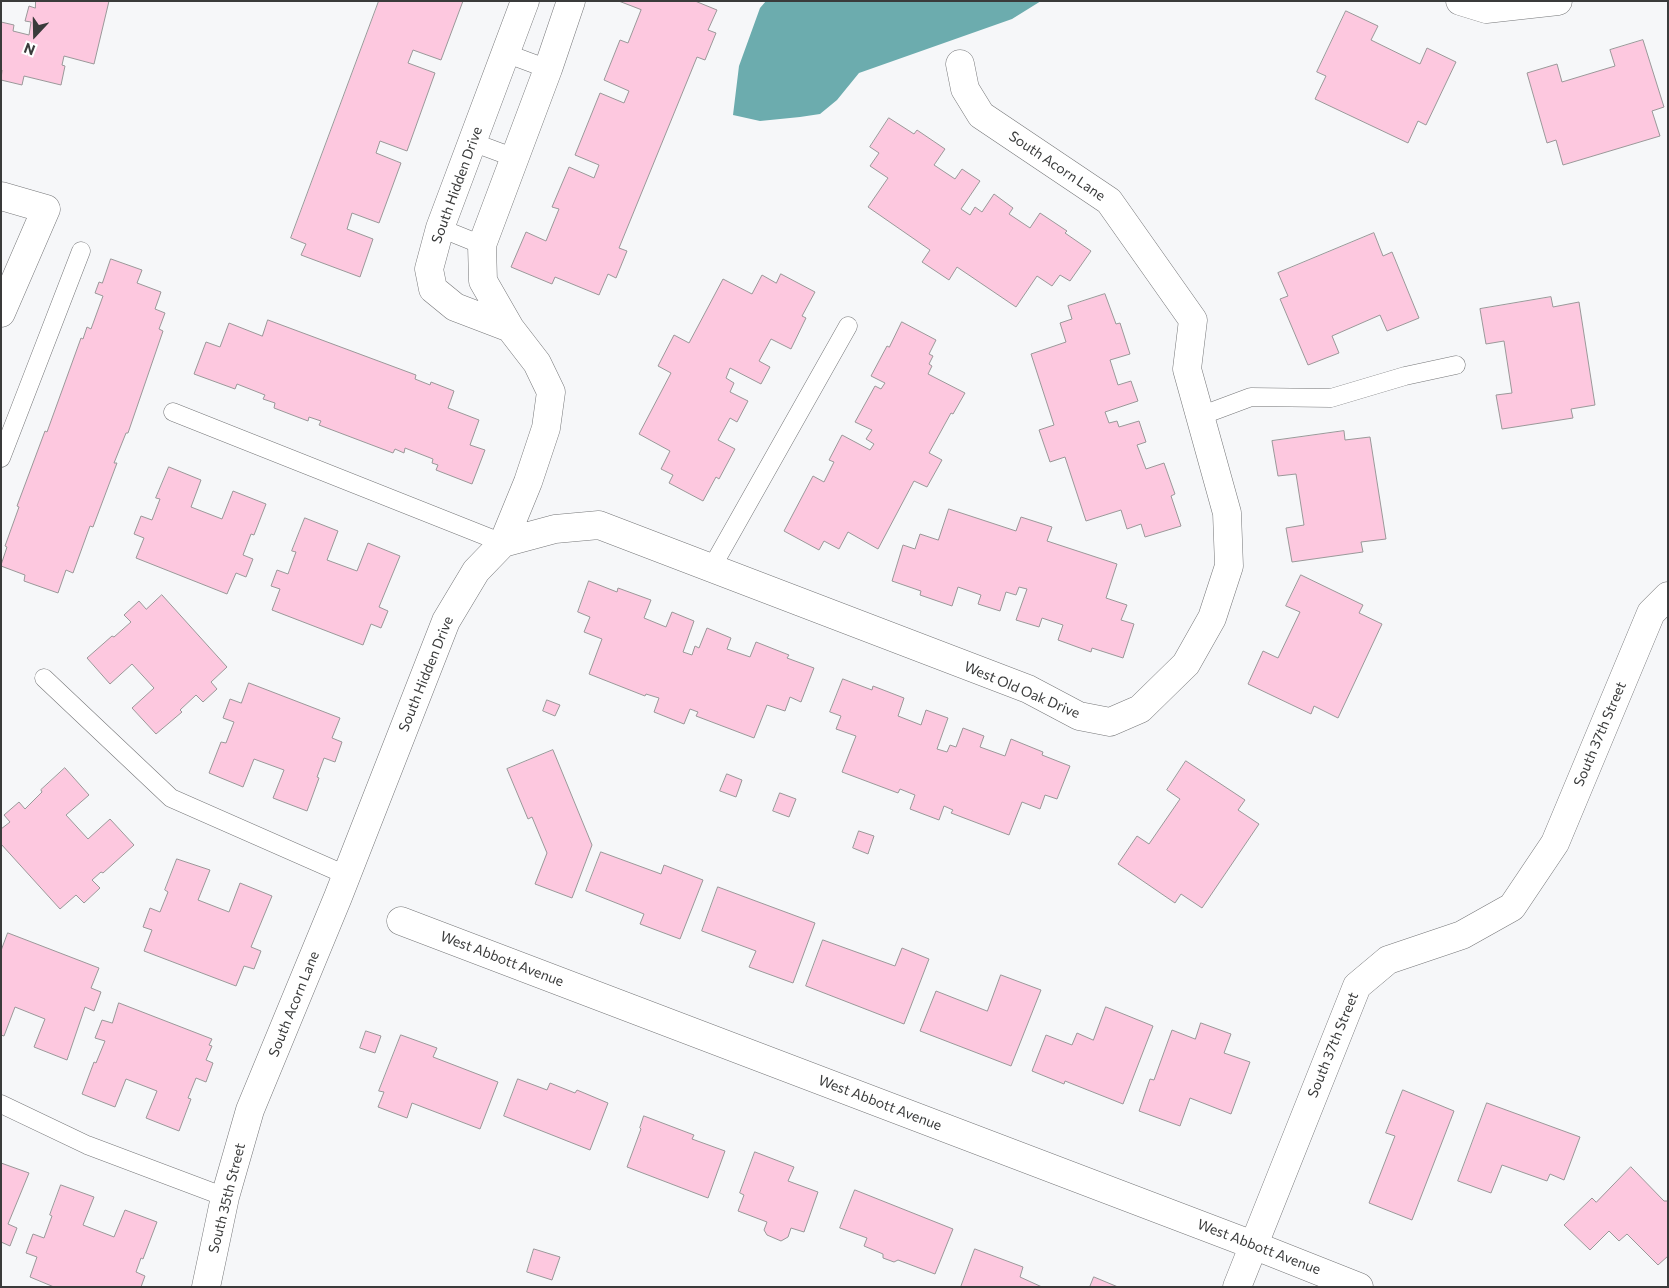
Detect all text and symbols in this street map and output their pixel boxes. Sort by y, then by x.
north arrow [10,10,60,60]
text: N [21,40,37,59]
street label: South Hidden Drive [428,124,486,246]
street label: South Acorn Lane [1006,128,1108,204]
street label: South Hidden Drive [395,614,457,734]
street label: West Old Oak Drive [962,658,1082,722]
street label: South 37th Street [1570,679,1630,789]
street label: West Abbott Avenue [438,928,566,990]
street label: South Acorn Lane [265,949,323,1059]
street label: South 37th Street [1304,990,1362,1100]
street label: West Abbott Avenue [816,1072,944,1134]
street label: South 35th Street [205,1141,249,1255]
street label: West Abbott Avenue [1195,1216,1323,1278]

